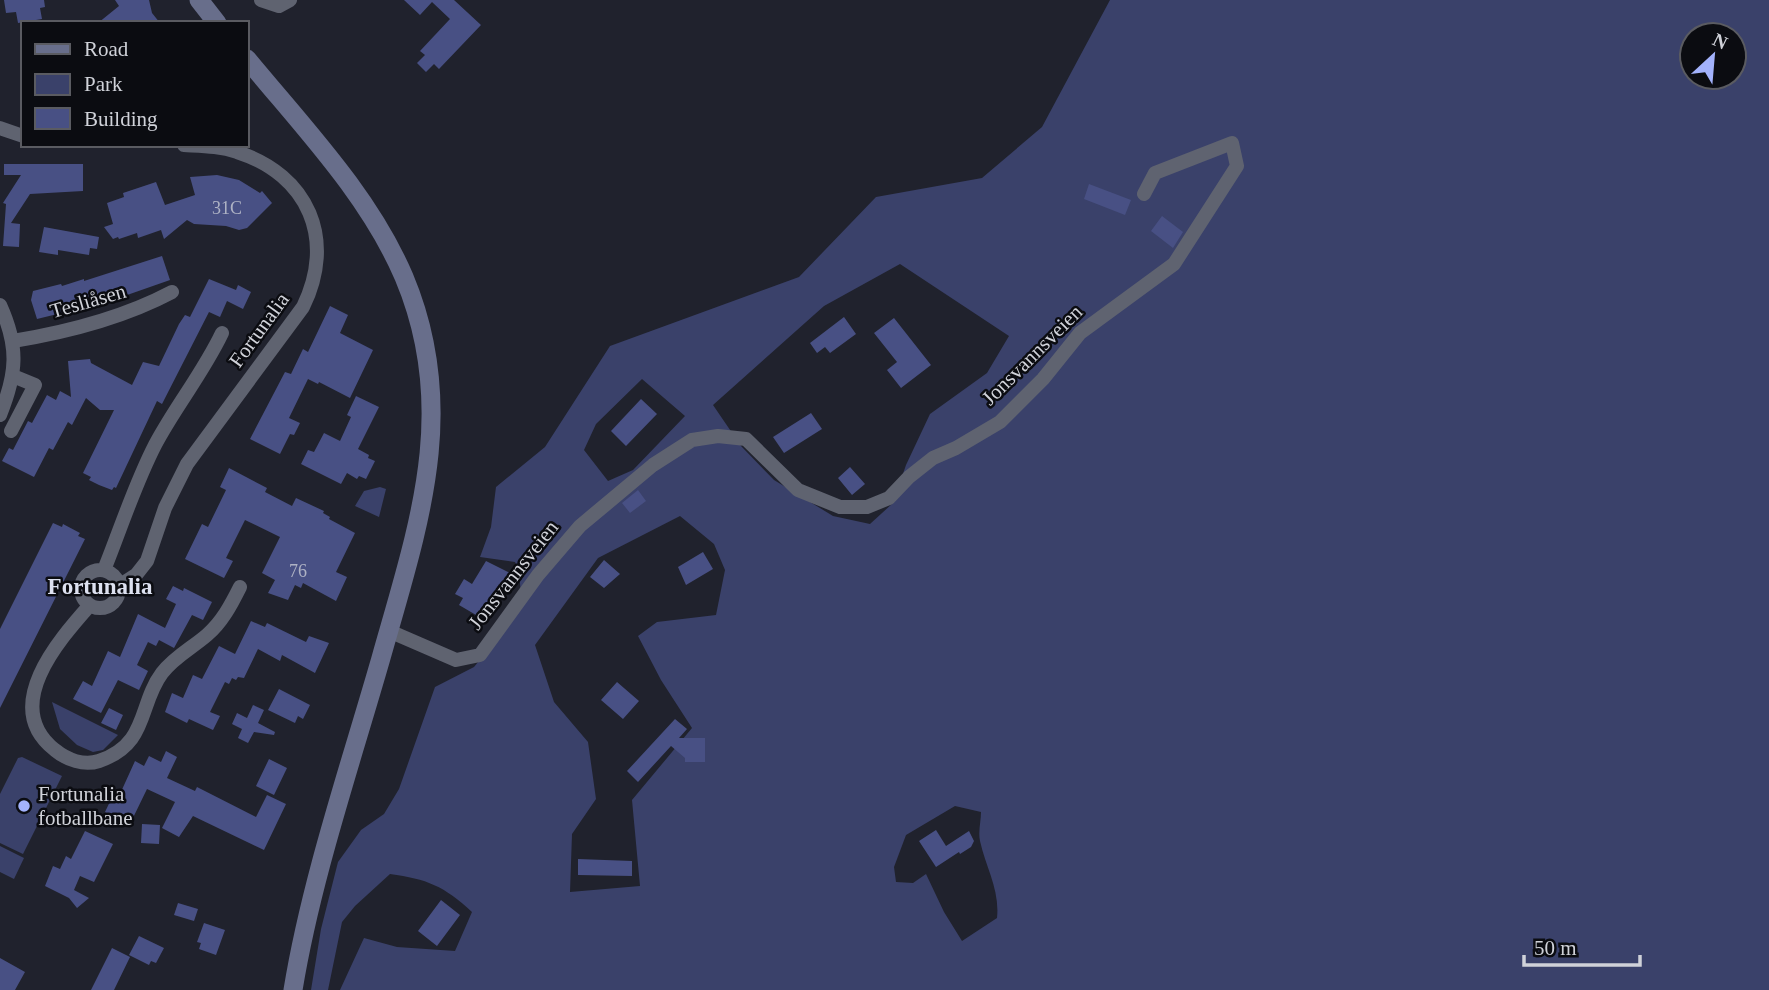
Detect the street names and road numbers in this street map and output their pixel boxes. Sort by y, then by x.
street label: Tesliåsen [47,279,129,323]
street label: Fortunalia [224,287,294,372]
street label: Jonsvannsveien [977,300,1087,410]
street label: Jonsvannsveien [463,515,563,634]

